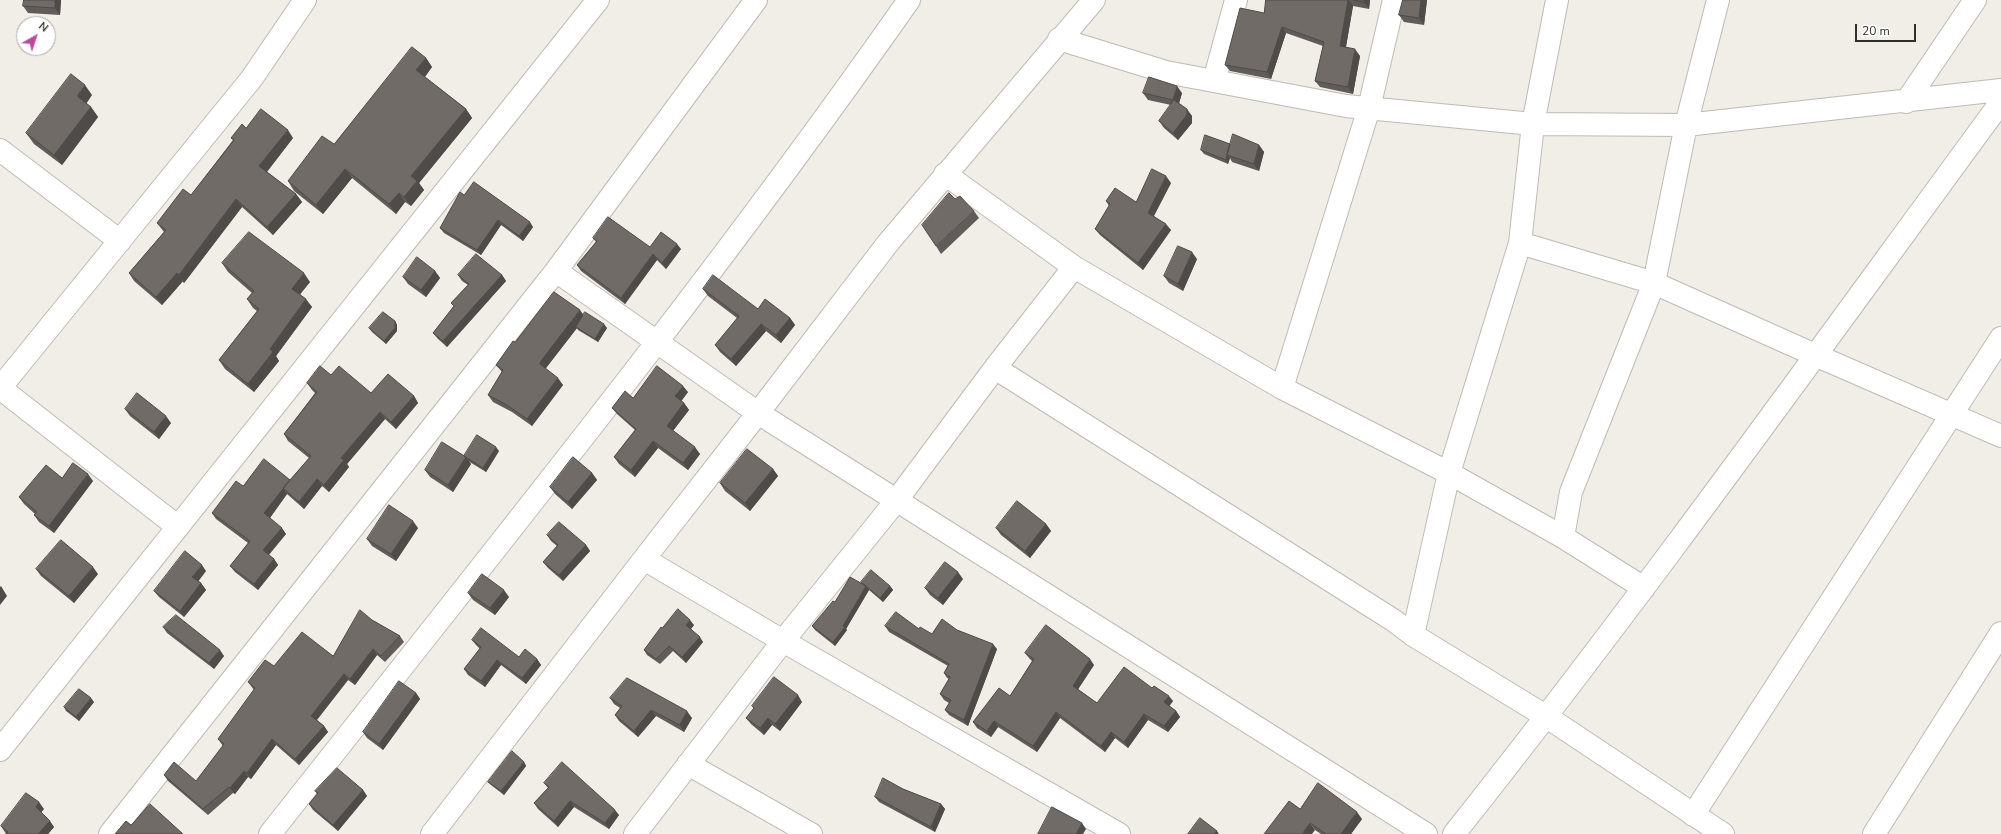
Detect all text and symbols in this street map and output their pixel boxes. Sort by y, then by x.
north arrow [16,16,56,56]
scale bar [1857,16,1918,42]
text: N [35,19,51,35]
text: 20 m [1862,23,1890,39]

